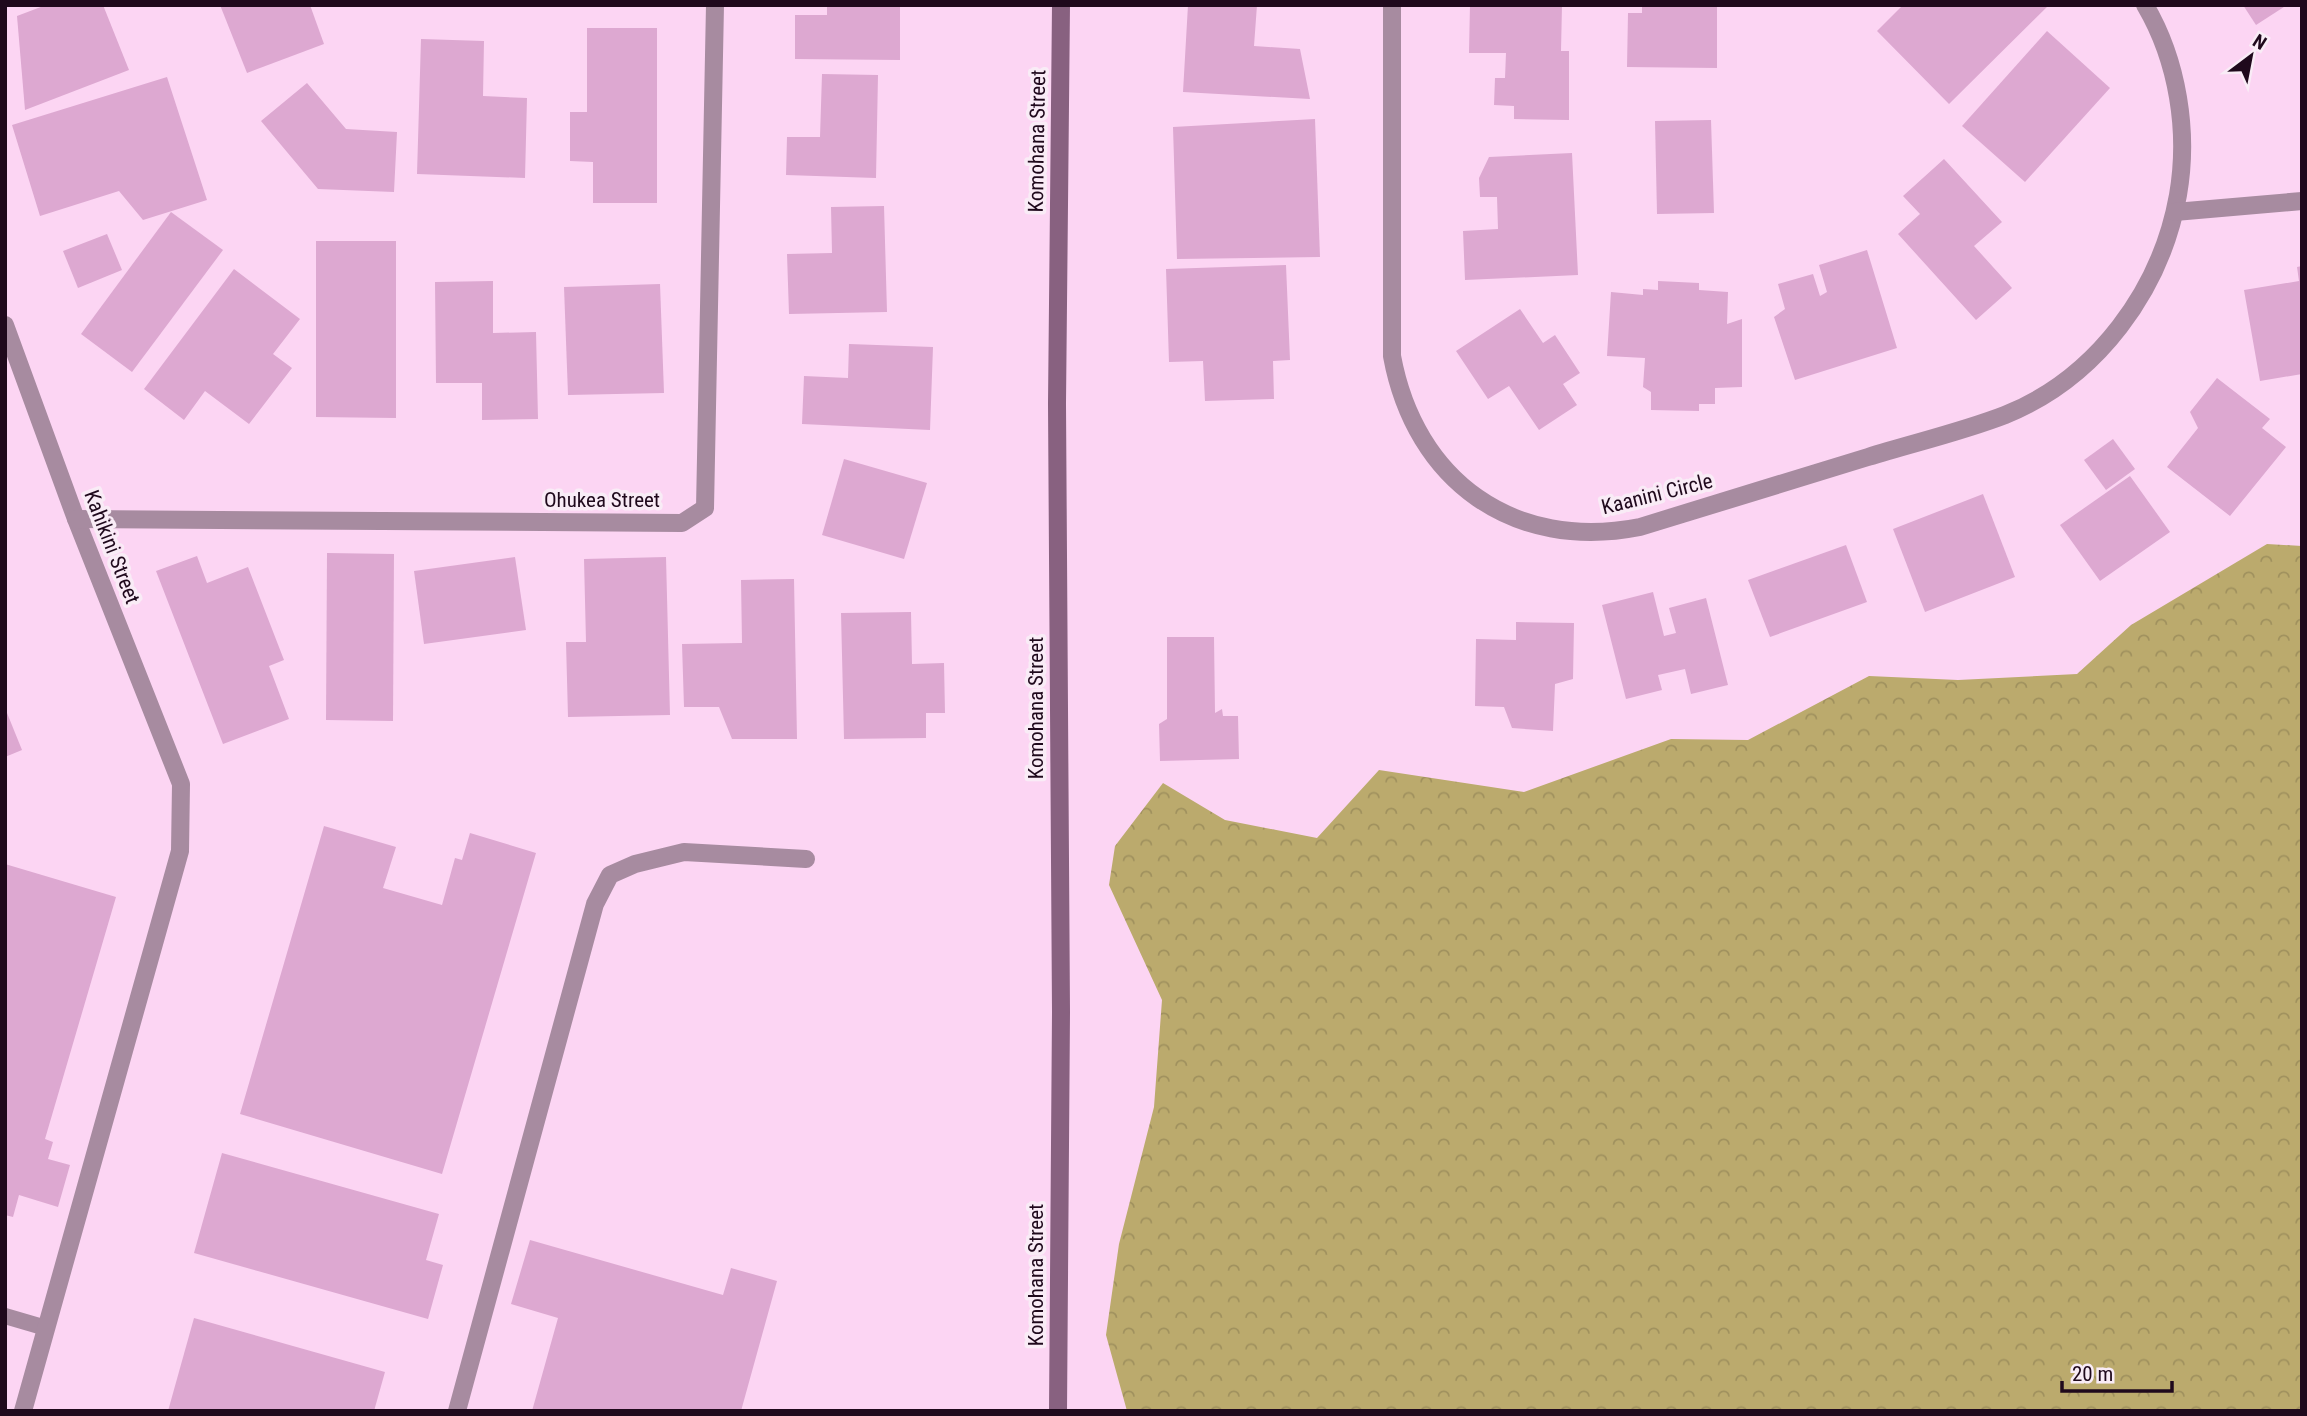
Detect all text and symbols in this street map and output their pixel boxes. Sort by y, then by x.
north arrow [2216,21,2286,91]
text: N [2249,29,2271,55]
street label: Komohana Street [1024,70,1050,212]
street label: Kaanini Circle [1599,469,1715,519]
street label: Kahikini Street [79,487,145,607]
street label: Ohukea Street [544,488,660,512]
street label: Komohana Street [1024,637,1048,779]
street label: Komohana Street [1024,1204,1048,1346]
scale bar [2062,1350,2172,1394]
text: 20 m [2072,1362,2113,1386]

